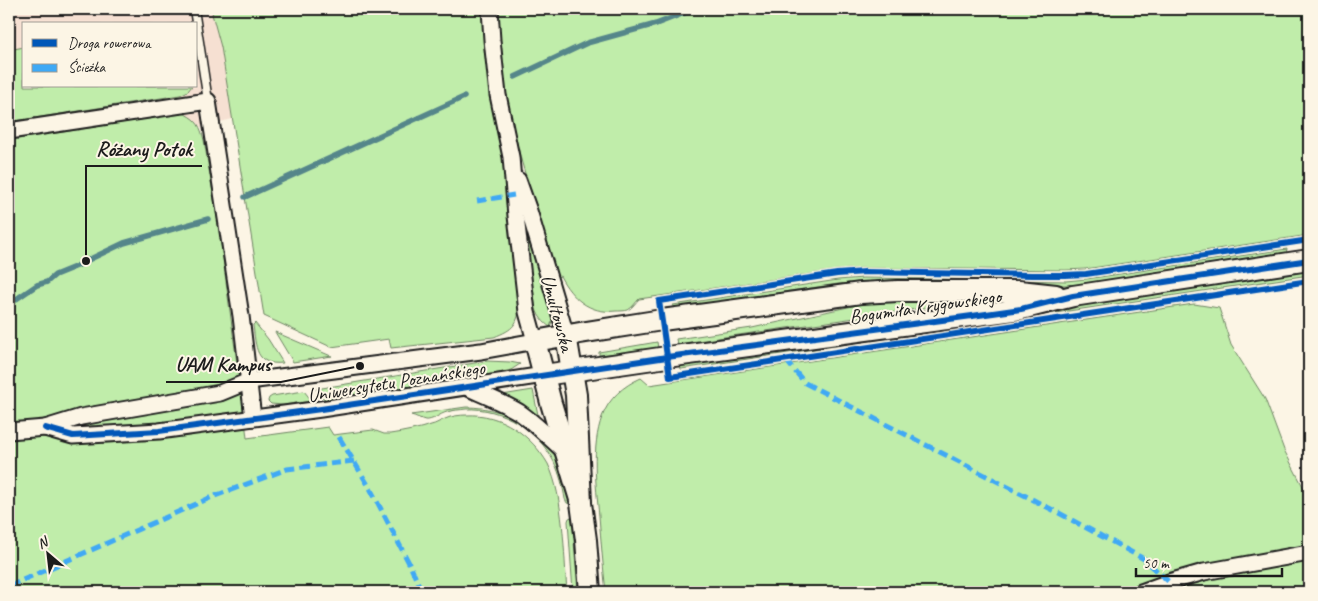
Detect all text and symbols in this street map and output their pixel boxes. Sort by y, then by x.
legend [22,22,198,88]
text: Droga rowerowa [68,34,152,53]
text: Ścieżka [68,58,106,77]
callout: Różany Potok [86,130,202,166]
text: Różany Potok [96,136,194,163]
street label: Umultowska [535,272,580,356]
street label: Bogumiła Krygowskiego [848,283,1004,330]
callout: UAM Kampus [166,346,281,382]
text: UAM Kampus [175,351,273,377]
street label: Uniwersytetu Poznańskiego [306,355,487,408]
north arrow [22,528,72,578]
text: N [34,532,52,553]
scale bar [1136,546,1282,578]
text: 50 m [1143,554,1170,573]

